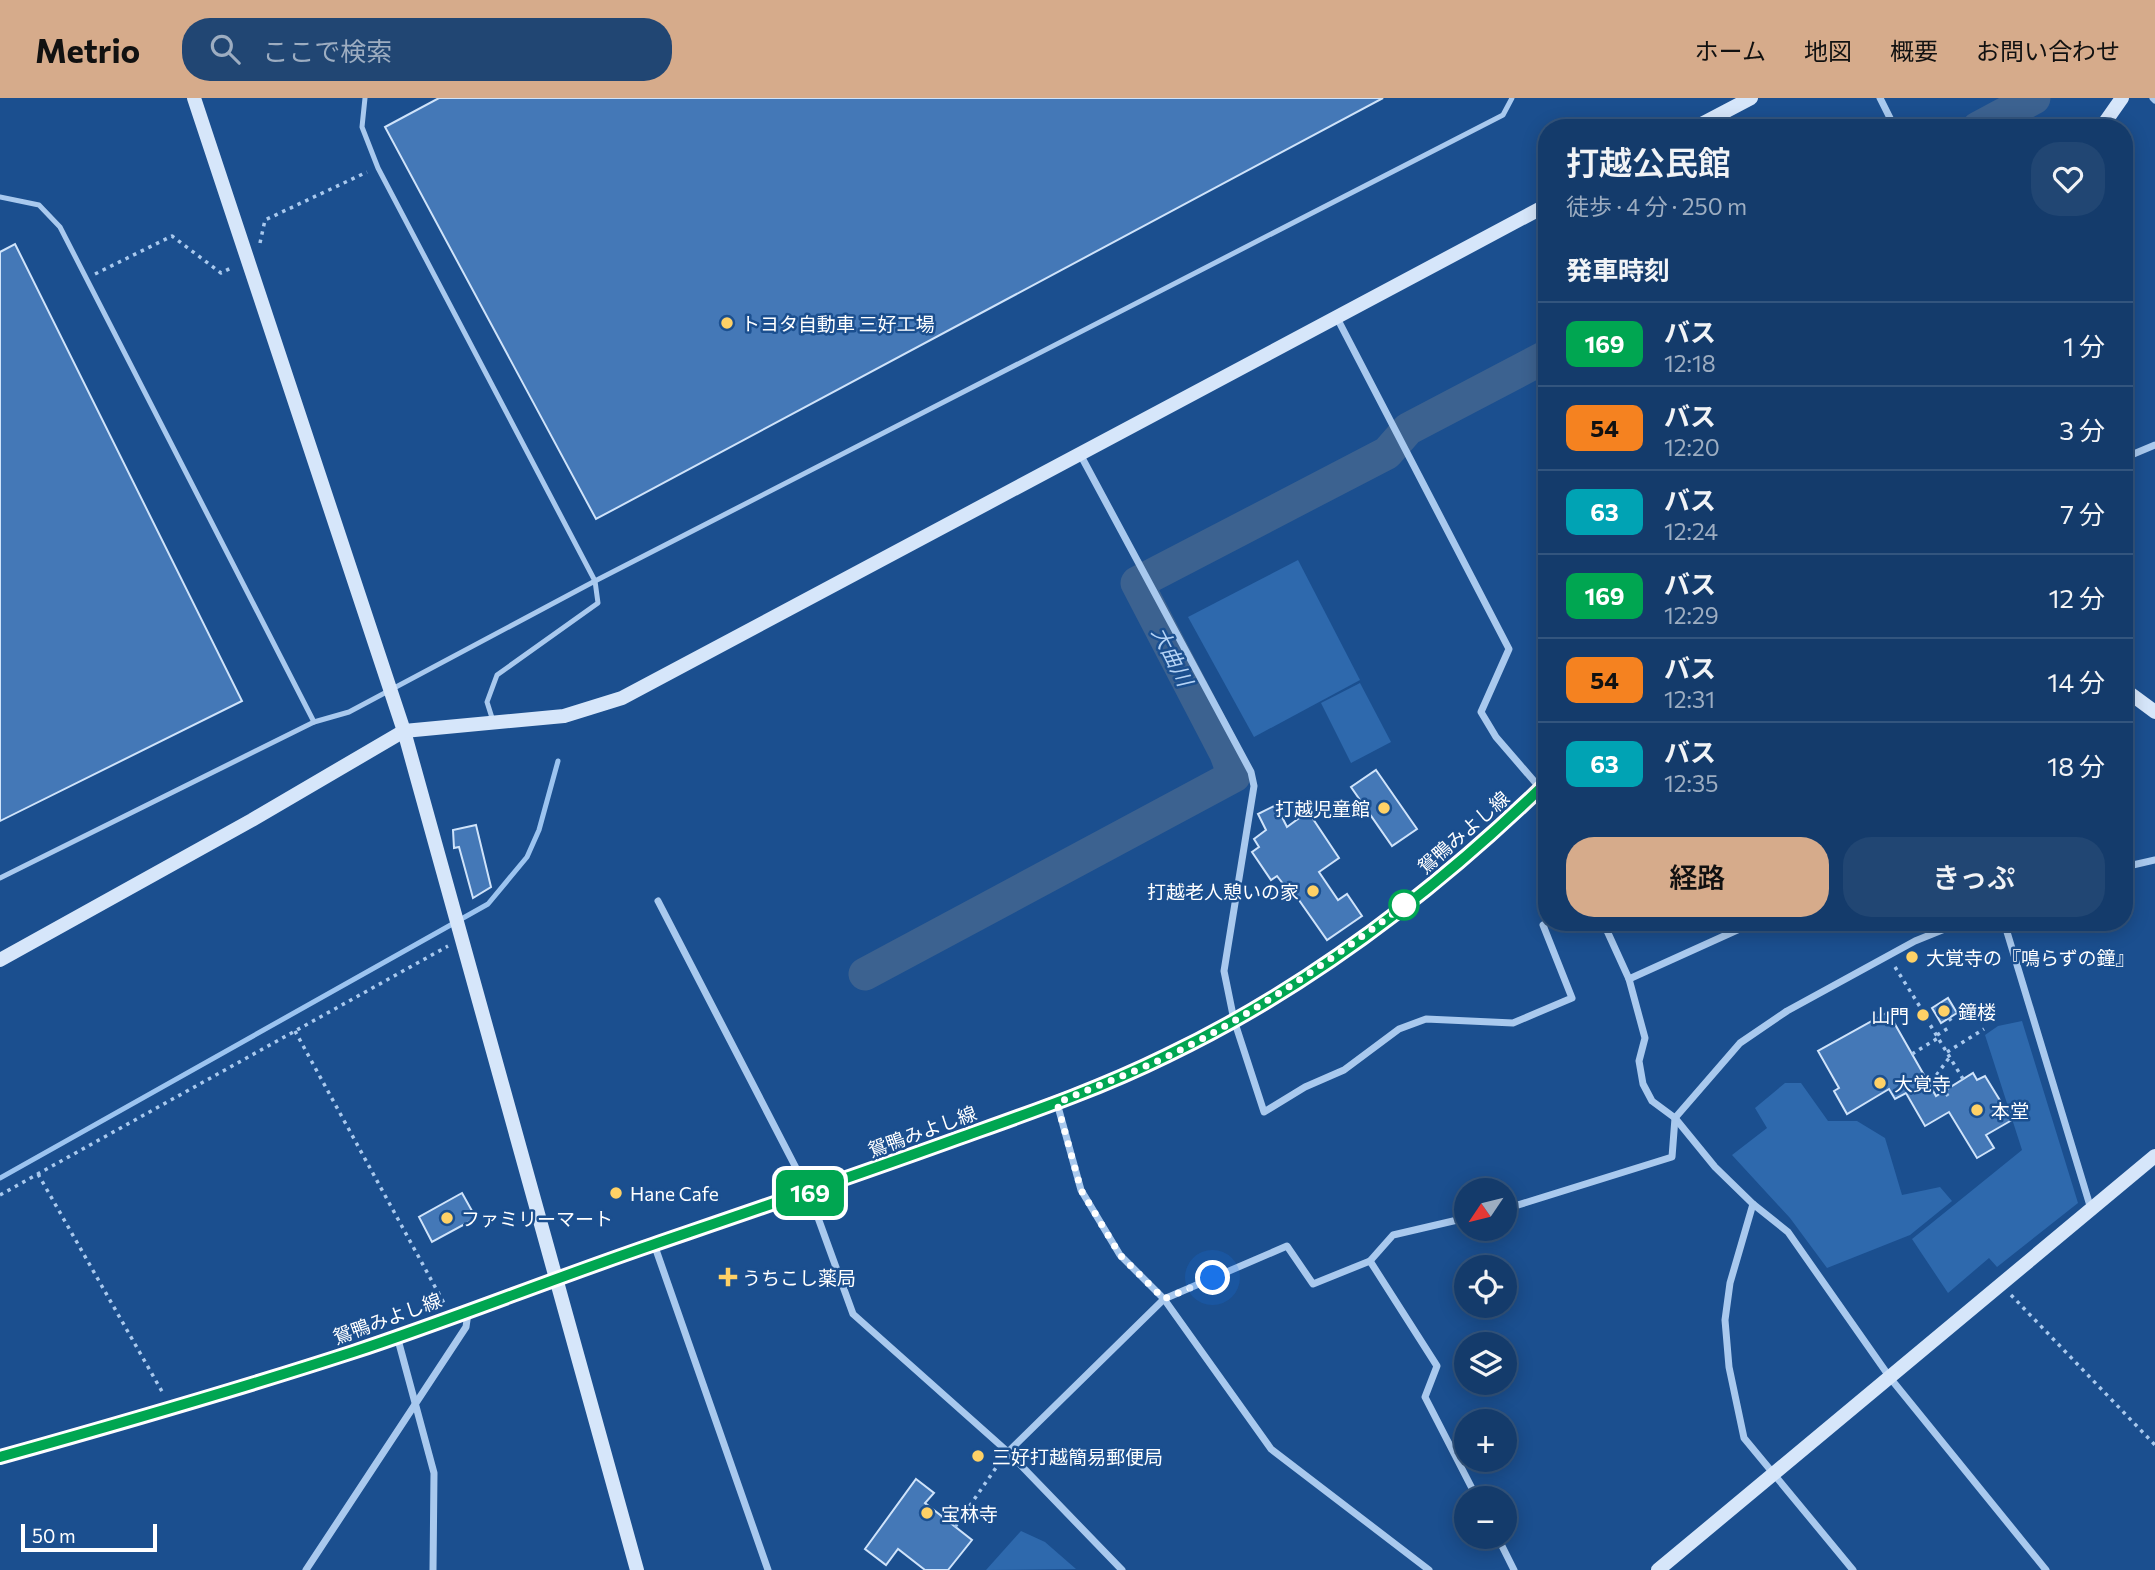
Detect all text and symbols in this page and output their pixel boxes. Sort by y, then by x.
search box [182,18,672,81]
text: Metrio [35,29,140,70]
icon: search [206,30,244,68]
text: ここで検索 [262,35,392,66]
text: ホーム [1695,36,1766,65]
text: 地図 [1804,36,1852,65]
text: 概要 [1890,36,1938,65]
text: お問い合わせ [1976,36,2120,65]
text: 打越公民館 [1566,141,1731,182]
button: heart [2031,142,2105,216]
text: 徒歩 · 4 分 · 250 m [1566,192,1747,220]
text: 発車時刻 [1566,254,1670,285]
place label: トヨタ自動車 三好工場 [741,312,935,335]
marker: トヨタ自動車 三好工場 [719,315,735,331]
text: バス [1664,316,1716,347]
text: 169 [1584,329,1625,358]
text: 1 分 [2063,330,2105,361]
text: 12:18 [1664,349,1716,377]
text: バス [1664,400,1716,431]
text: 54 [1590,413,1619,442]
text: 3 分 [2059,414,2105,445]
text: 12:20 [1664,433,1720,461]
text: バス [1664,484,1716,515]
text: 63 [1590,497,1619,526]
text: 7 分 [2060,498,2105,529]
text: 12:24 [1664,517,1718,545]
text: バス [1664,568,1716,599]
text: 169 [1584,581,1625,610]
text: 12 分 [2048,582,2105,613]
text: 12:29 [1664,601,1719,629]
water label: 大曲川 [1148,622,1199,692]
text: バス [1664,652,1716,683]
text: 54 [1590,665,1619,694]
text: 14 分 [2047,666,2105,697]
text: 12:31 [1664,685,1715,713]
text: バス [1664,736,1716,767]
text: 63 [1590,749,1619,778]
text: 18 分 [2047,750,2105,781]
text: 12:35 [1664,769,1718,797]
street label: 鴛鴨みよし線 [1412,786,1514,878]
place label: 打越児童館 [1275,797,1370,820]
marker: 打越児童館 [1376,800,1392,816]
button: 経路 [1566,837,1829,917]
button: きっぷ [1843,837,2105,917]
place label: 打越老人憩いの家 [1147,880,1299,903]
marker: 打越老人憩いの家 [1305,883,1321,899]
unlabelled marker [1389,890,1419,920]
place label: 大覚寺の『鳴らずの鐘』 [1926,946,2135,969]
marker: 大覚寺の『鳴らずの鐘』 [1904,949,1920,965]
place label: 鐘楼 [1958,1000,1996,1023]
marker: 鐘楼 [1936,1003,1952,1019]
place label: 山門 [1871,1004,1909,1027]
marker: 山門 [1915,1007,1931,1023]
place label: 大覚寺 [1894,1072,1951,1095]
marker: 大覚寺 [1872,1075,1888,1091]
place label: 本堂 [1991,1099,2029,1122]
street label: 鴛鴨みよし線 [864,1101,980,1161]
marker: 本堂 [1969,1102,1985,1118]
line badge: 169 [770,1170,850,1216]
text: 169 [790,1178,830,1207]
north arrow [1454,1178,1517,1241]
map controls [1454,1178,1517,1549]
place label: Hane Cafe [630,1182,719,1205]
marker: Hane Cafe [608,1185,624,1201]
place label: ファミリーマート [461,1207,613,1230]
marker: ファミリーマート [439,1210,455,1226]
button: locate [1454,1255,1517,1318]
your location [1195,1260,1230,1295]
place label: うちこし薬局 [742,1266,856,1289]
marker: うちこし薬局 [720,1269,736,1285]
street label: 鴛鴨みよし線 [329,1288,445,1348]
button: layers [1454,1332,1517,1395]
button: + [1454,1409,1517,1472]
place label: 三好打越簡易郵便局 [992,1445,1163,1468]
marker: 三好打越簡易郵便局 [970,1448,986,1464]
button: − [1454,1486,1517,1549]
place label: 宝林寺 [941,1502,998,1525]
marker: 宝林寺 [919,1505,935,1521]
scale bar [21,1521,158,1553]
text: 50 m [32,1524,76,1547]

